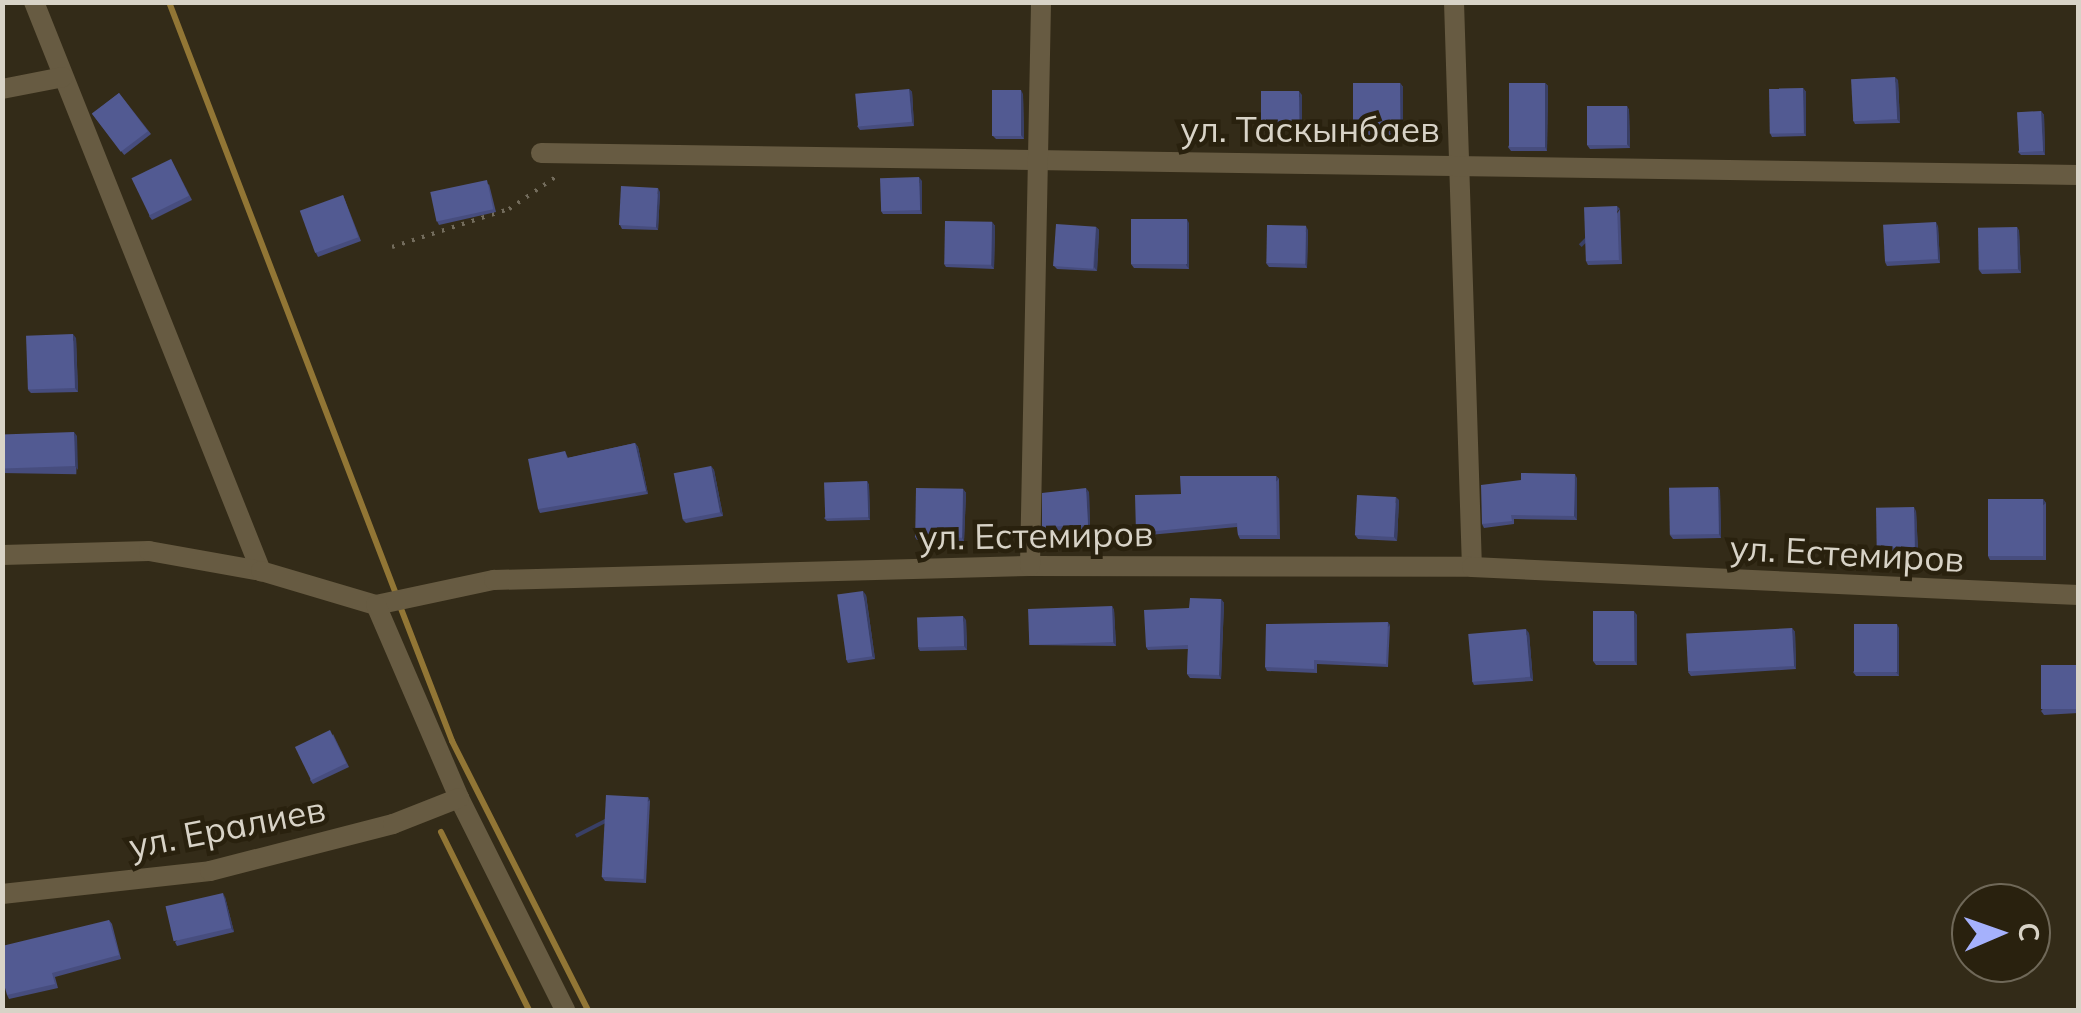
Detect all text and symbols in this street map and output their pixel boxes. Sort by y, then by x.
street label: ул. Таскынбаев [1180,108,1440,150]
street label: ул. Естемиров [918,512,1154,558]
street label: ул. Естемиров [1729,526,1965,580]
street label: ул. Ералиев [125,787,329,867]
north arrow [1951,883,2051,983]
text: С [2012,922,2047,942]

